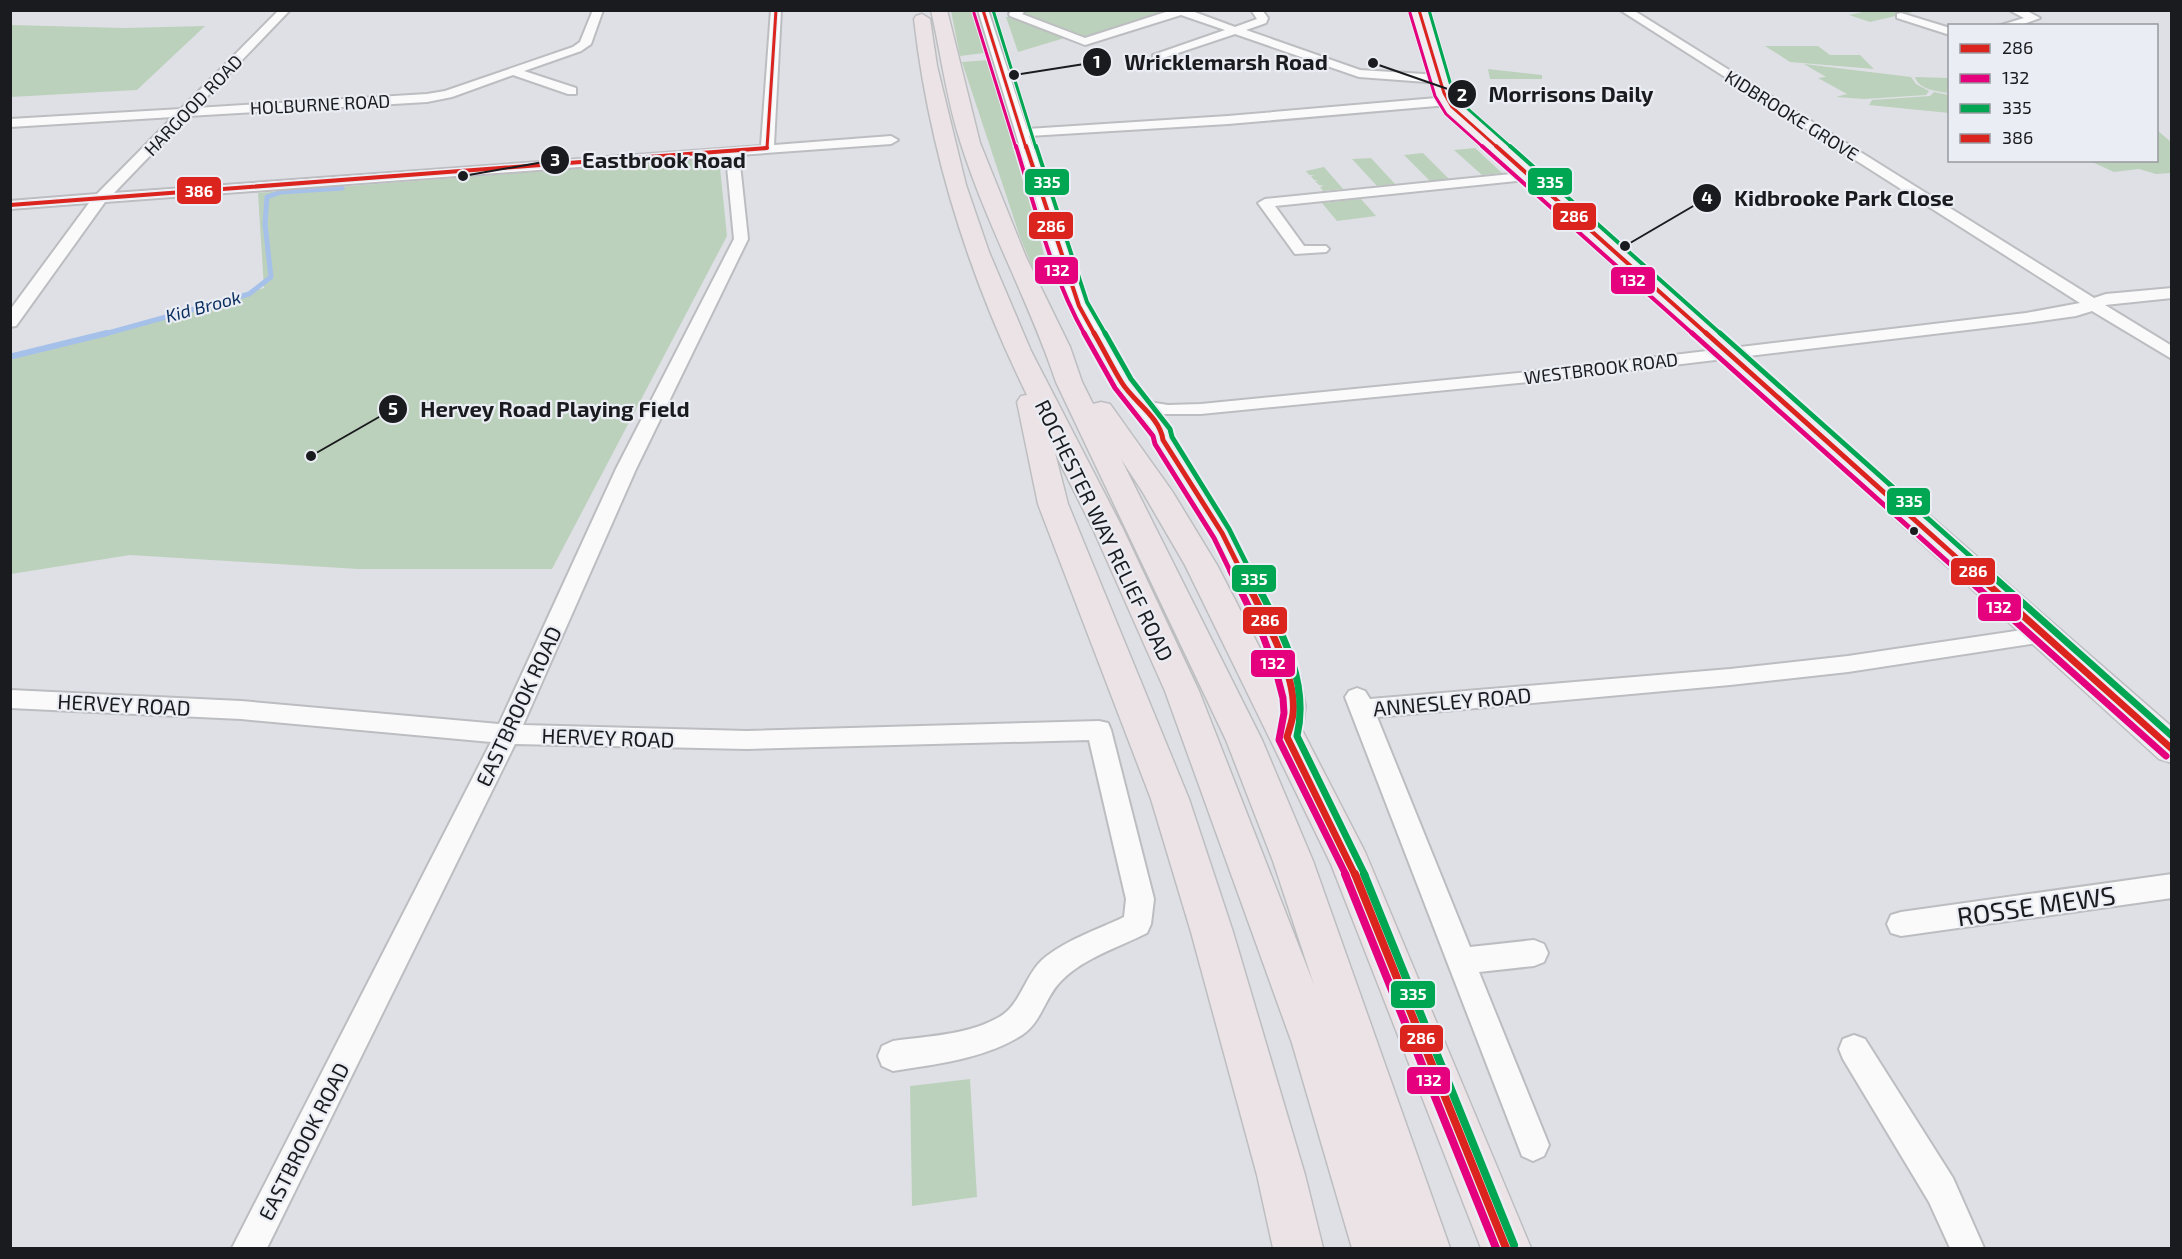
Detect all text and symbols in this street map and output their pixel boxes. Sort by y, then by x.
legend [1948,24,2158,162]
text: 286 [2002,36,2033,58]
callout: Wricklemarsh Road [1082,42,1339,82]
text: Wricklemarsh Road [1124,48,1328,74]
street label: HARGOOD ROAD [139,50,247,160]
text: 1 [1093,50,1101,72]
street label: KIDBROOKE GROVE [1721,65,1863,165]
text: 132 [2002,66,2029,88]
callout: Morrisons Daily [1447,74,1666,114]
text: Morrisons Daily [1488,80,1654,107]
text: 2 [1457,83,1467,105]
street label: HOLBURNE ROAD [249,89,391,119]
text: 335 [2002,96,2032,118]
text: 386 [2002,126,2033,148]
callout: Eastbrook Road [540,140,758,180]
text: Eastbrook Road [582,146,746,172]
text: 3 [550,148,560,170]
line badge: 335 [1527,167,1573,196]
line badge: 335 [1024,168,1070,196]
text: 335 [1034,172,1061,191]
text: 335 [1537,172,1564,191]
line badge: 386 [176,176,222,205]
callout: Kidbrooke Park Close [1692,178,1966,218]
text: 386 [185,181,213,200]
text: Kidbrooke Park Close [1734,184,1954,210]
text: 4 [1701,186,1713,208]
line badge: 286 [1552,202,1597,231]
text: 286 [1560,206,1588,225]
line badge: 286 [1028,211,1074,240]
text: 286 [1037,216,1065,235]
line badge: 132 [1034,256,1079,285]
text: 132 [1044,260,1070,279]
line badge: 132 [1610,266,1656,295]
text: 132 [1620,270,1646,289]
water label: Kid Brook [163,285,243,327]
street label: WESTBROOK ROAD [1523,348,1679,388]
callout: Hervey Road Playing Field [378,389,702,429]
text: Hervey Road Playing Field [420,395,690,422]
street label: ROCHESTER WAY RELIEF ROAD [1031,395,1179,665]
text: 5 [388,397,398,419]
line badge: 335 [1886,487,1931,516]
text: 335 [1896,491,1923,510]
unlabelled marker [1908,525,1920,537]
line badge: 286 [1950,557,1996,586]
text: 286 [1959,561,1987,580]
line badge: 335 [1231,564,1277,593]
text: 335 [1241,569,1268,588]
line badge: 132 [1977,593,2022,622]
text: 132 [1986,597,2012,616]
line badge: 286 [1242,606,1288,635]
text: 286 [1251,610,1279,629]
street label: EASTBROOK ROAD [470,622,566,790]
line badge: 132 [1250,649,1296,678]
text: 132 [1260,653,1286,672]
street label: ANNESLEY ROAD [1372,682,1532,720]
street label: HERVEY ROAD [57,688,191,720]
street label: HERVEY ROAD [541,722,675,752]
street label: ROSSE MEWS [1955,879,2117,931]
line badge: 335 [1390,980,1436,1009]
text: 335 [1400,984,1427,1003]
line badge: 286 [1399,1024,1444,1053]
text: 286 [1407,1028,1435,1047]
street label: EASTBROOK ROAD [252,1058,354,1224]
line badge: 132 [1406,1066,1451,1095]
text: 132 [1416,1070,1442,1089]

